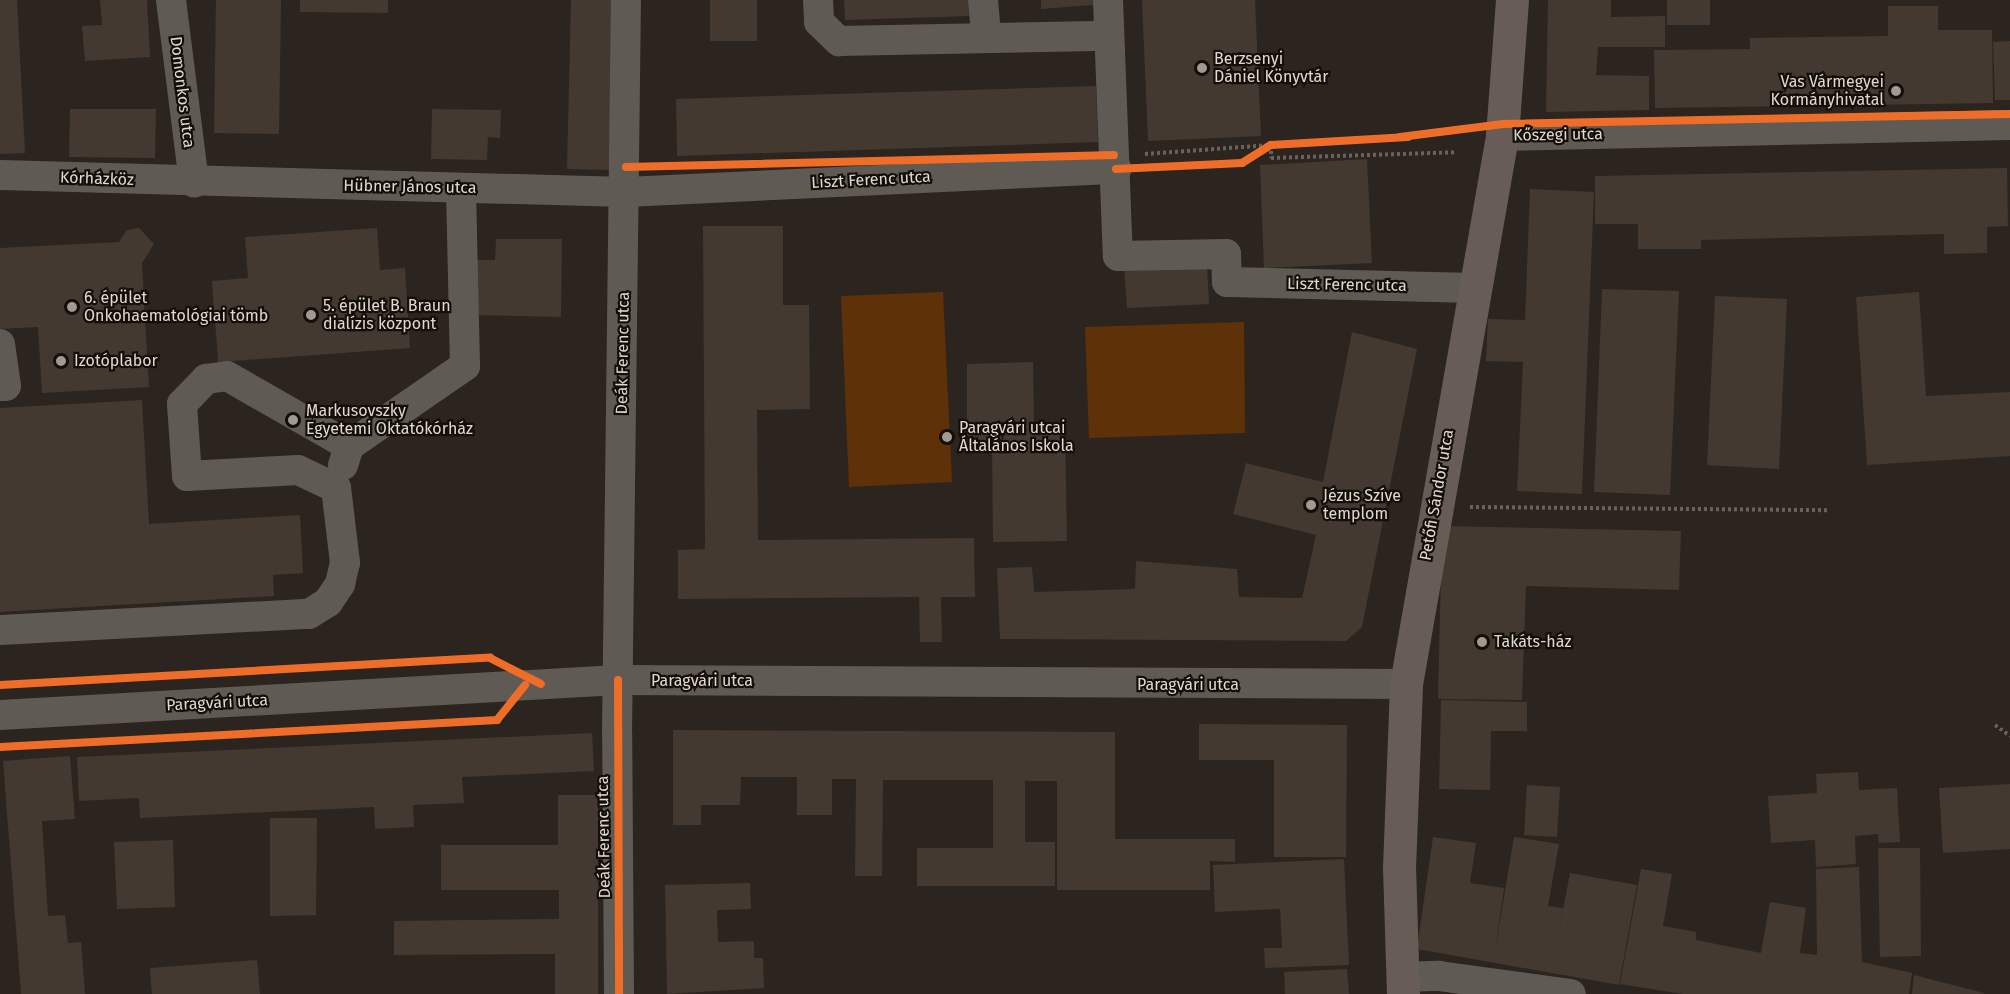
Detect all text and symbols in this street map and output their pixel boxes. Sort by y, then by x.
street label: Domonkos utca [166,35,198,149]
place label: Berzsenyi Dániel Könyvtár [1214,49,1328,87]
marker: Berzsenyi Dániel Könyvtár [1195,61,1209,75]
place label: Vas Vármegyei Kormányhivatal [1771,72,1884,110]
marker: Vas Vármegyei Kormányhivatal [1889,84,1903,98]
street label: Kőszegi utca [1513,125,1603,145]
street label: Liszt Ferenc utca [811,167,931,193]
street label: Kórházköz [60,168,134,190]
street label: Hübner János utca [343,176,477,198]
street label: Liszt Ferenc utca [1287,274,1407,296]
place label: 6. épület Onkohaematológiai tömb [84,288,268,326]
street label: Deák Ferenc utca [612,291,634,415]
place label: 5. épület B. Braun dialízis központ [323,296,451,334]
marker: 6. épület Onkohaematológiai tömb [65,300,79,314]
marker: 5. épület B. Braun dialízis központ [304,308,318,322]
place label: Izotóplabor [74,351,158,371]
marker: Izotóplabor [52,352,70,370]
place label: Markusovszky Egyetemi Oktatókórház [306,401,473,439]
marker: Markusovszky Egyetemi Oktatókórház [284,411,302,429]
place label: Paragvári utcai Általános Iskola [959,418,1074,456]
street label: Petőfi Sándor utca [1416,428,1458,562]
marker: Paragvári utcai Általános Iskola [940,430,954,444]
place label: Jézus Szíve templom [1323,486,1401,524]
marker: Jézus Szíve templom [1304,498,1318,512]
place label: Takáts-ház [1494,632,1571,652]
marker: Takáts-ház [1475,635,1489,649]
street label: Paragvári utca [651,671,753,691]
street label: Paragvári utca [1137,675,1239,695]
street label: Paragvári utca [166,691,268,715]
street label: Deák Ferenc utca [593,775,615,899]

